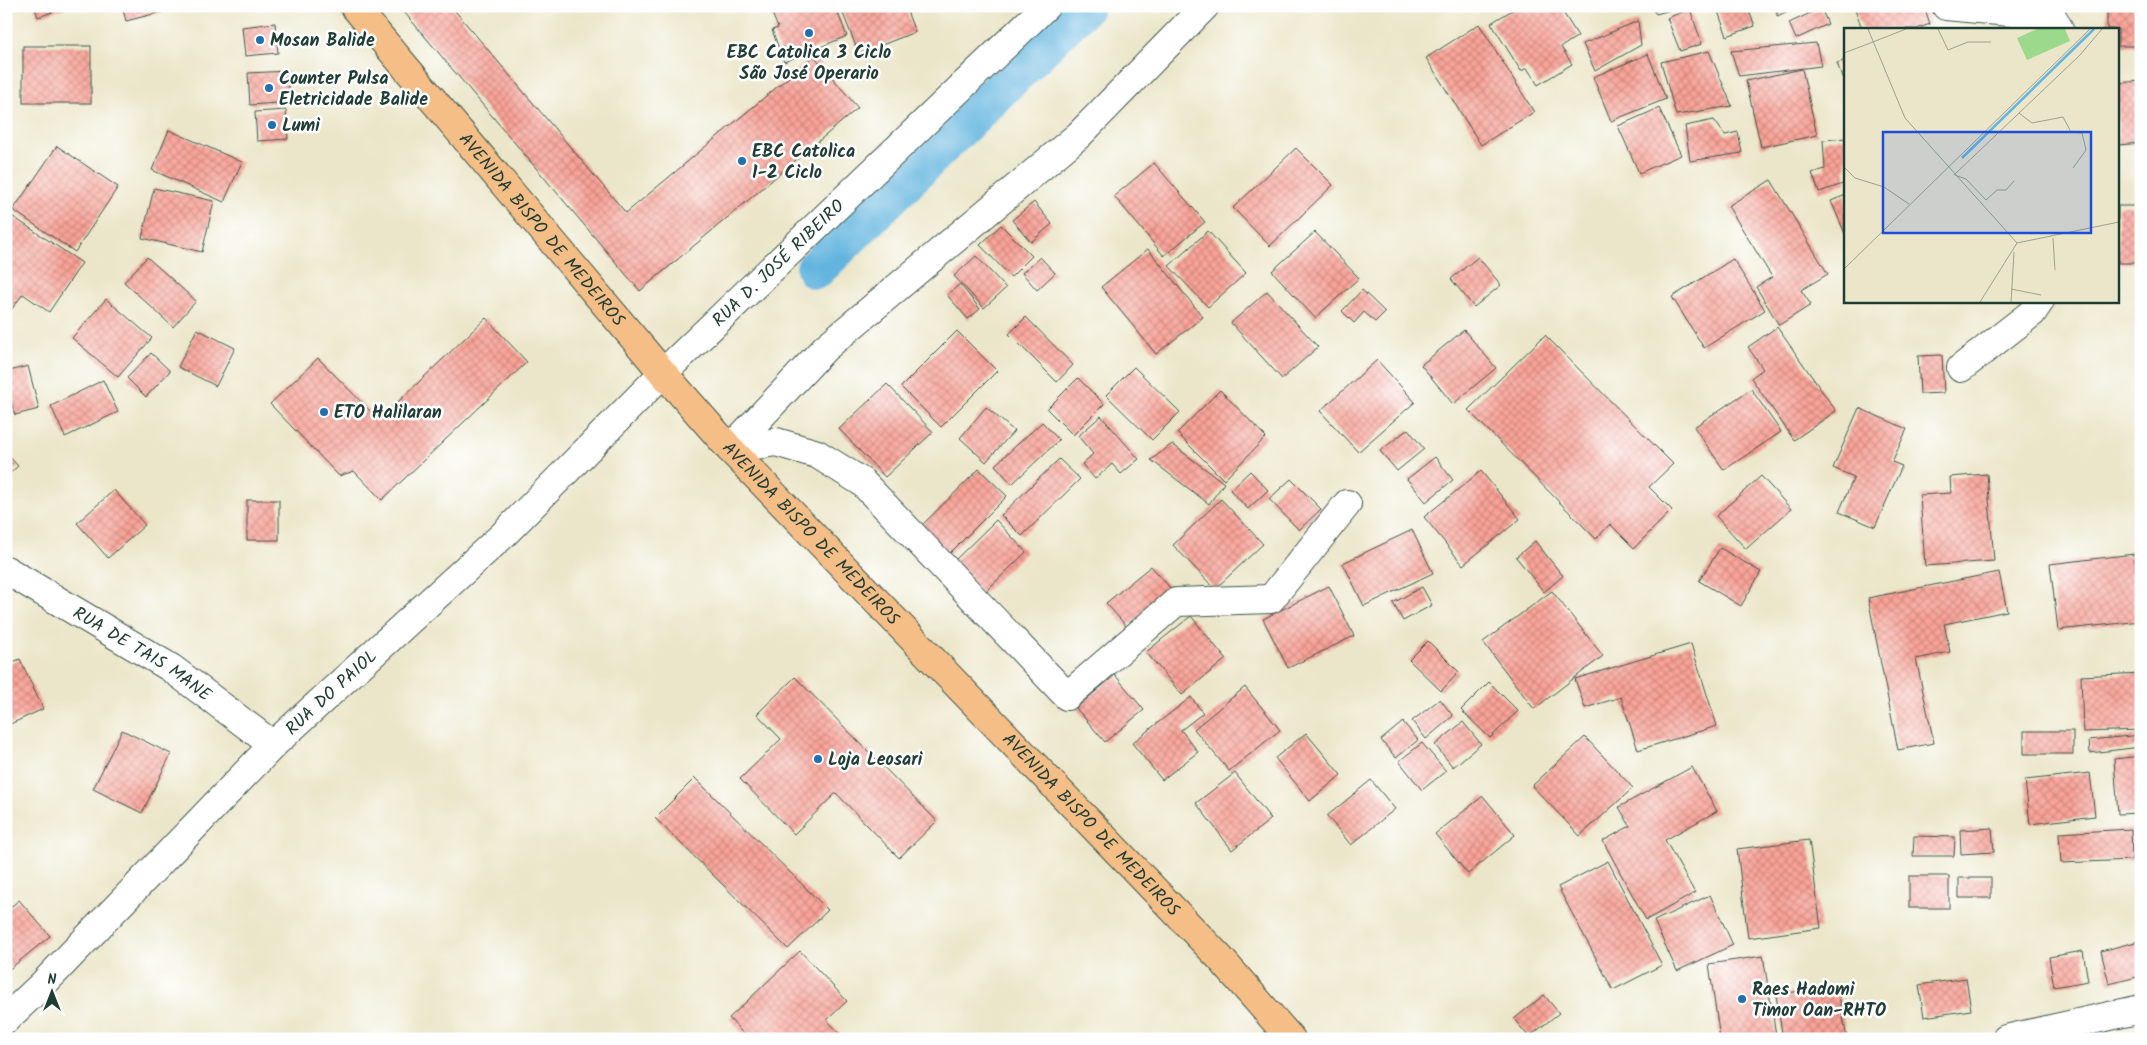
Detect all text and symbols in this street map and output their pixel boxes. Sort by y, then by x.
place label: Mosan Balide [270,27,375,56]
marker: EBC Catolica 3 Ciclo São José Operario [803,27,815,39]
inset map [1844,28,2120,302]
marker: Mosan Balide [254,34,266,46]
place label: EBC Catolica 3 Ciclo São José Operario [727,39,891,89]
place label: Counter Pulsa Eletricidade Balide [279,65,428,115]
marker: Counter Pulsa Eletricidade Balide [263,82,275,94]
place label: Lumi [282,112,320,141]
marker: Lumi [266,119,278,131]
street label: AVENIDA BISPO DE MEDEIROS [451,127,632,334]
place label: EBC Catolica 1-2 Ciclo [752,138,855,188]
marker: EBC Catolica 1-2 Ciclo [736,155,748,167]
street label: RUA D. JOSÉ RIBEIRO [706,193,852,335]
place label: ETO Halilaran [334,399,442,428]
marker: ETO Halilaran [318,406,330,418]
street label: AVENIDA BISPO DE MEDEIROS [714,436,906,633]
street label: RUA DE TAIS MANE [67,600,217,710]
street label: RUA DO PAIOL [279,643,385,743]
street label: AVENIDA BISPO DE MEDEIROS [994,727,1186,924]
place label: Loja Leosari [828,746,923,775]
marker: Loja Leosari [812,753,824,765]
north arrow [28,968,78,1018]
text: N [48,969,57,991]
place label: Raes Hadomi Timor Oan-RHTO [1752,976,1886,1026]
marker: Raes Hadomi Timor Oan-RHTO [1736,993,1748,1005]

